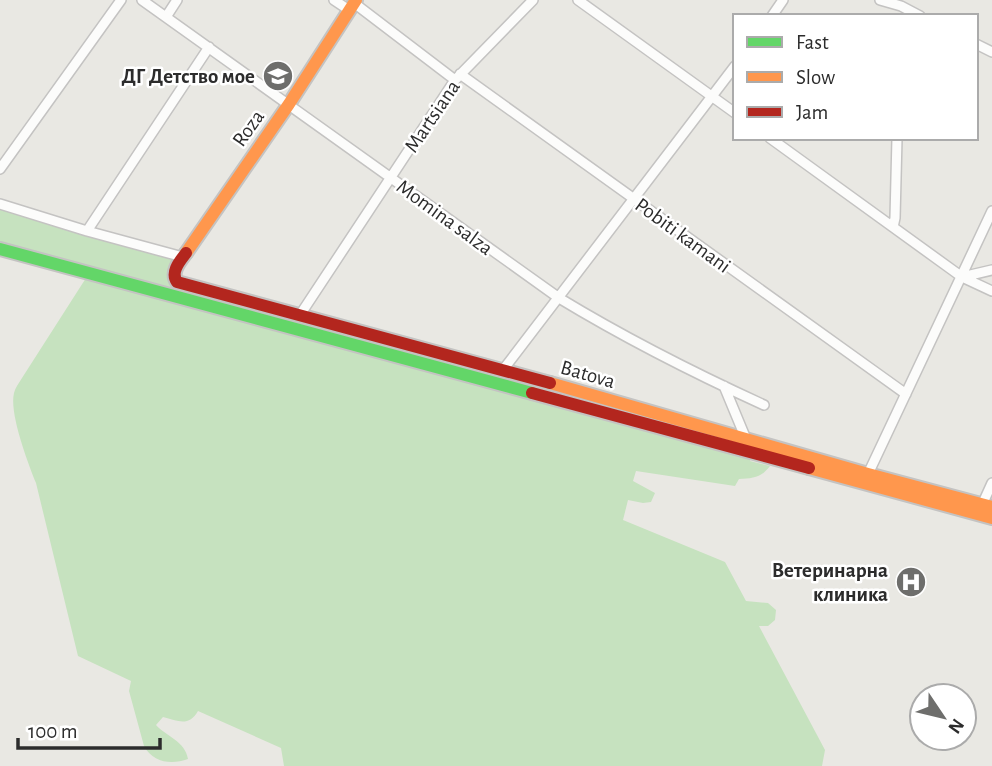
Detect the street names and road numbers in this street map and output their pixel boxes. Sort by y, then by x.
street label: Martsiana [401,76,464,156]
street label: Roza [229,106,268,150]
street label: Momina salza [393,176,497,259]
street label: Pobiti kamani [631,194,734,277]
street label: Batova [558,357,618,392]

